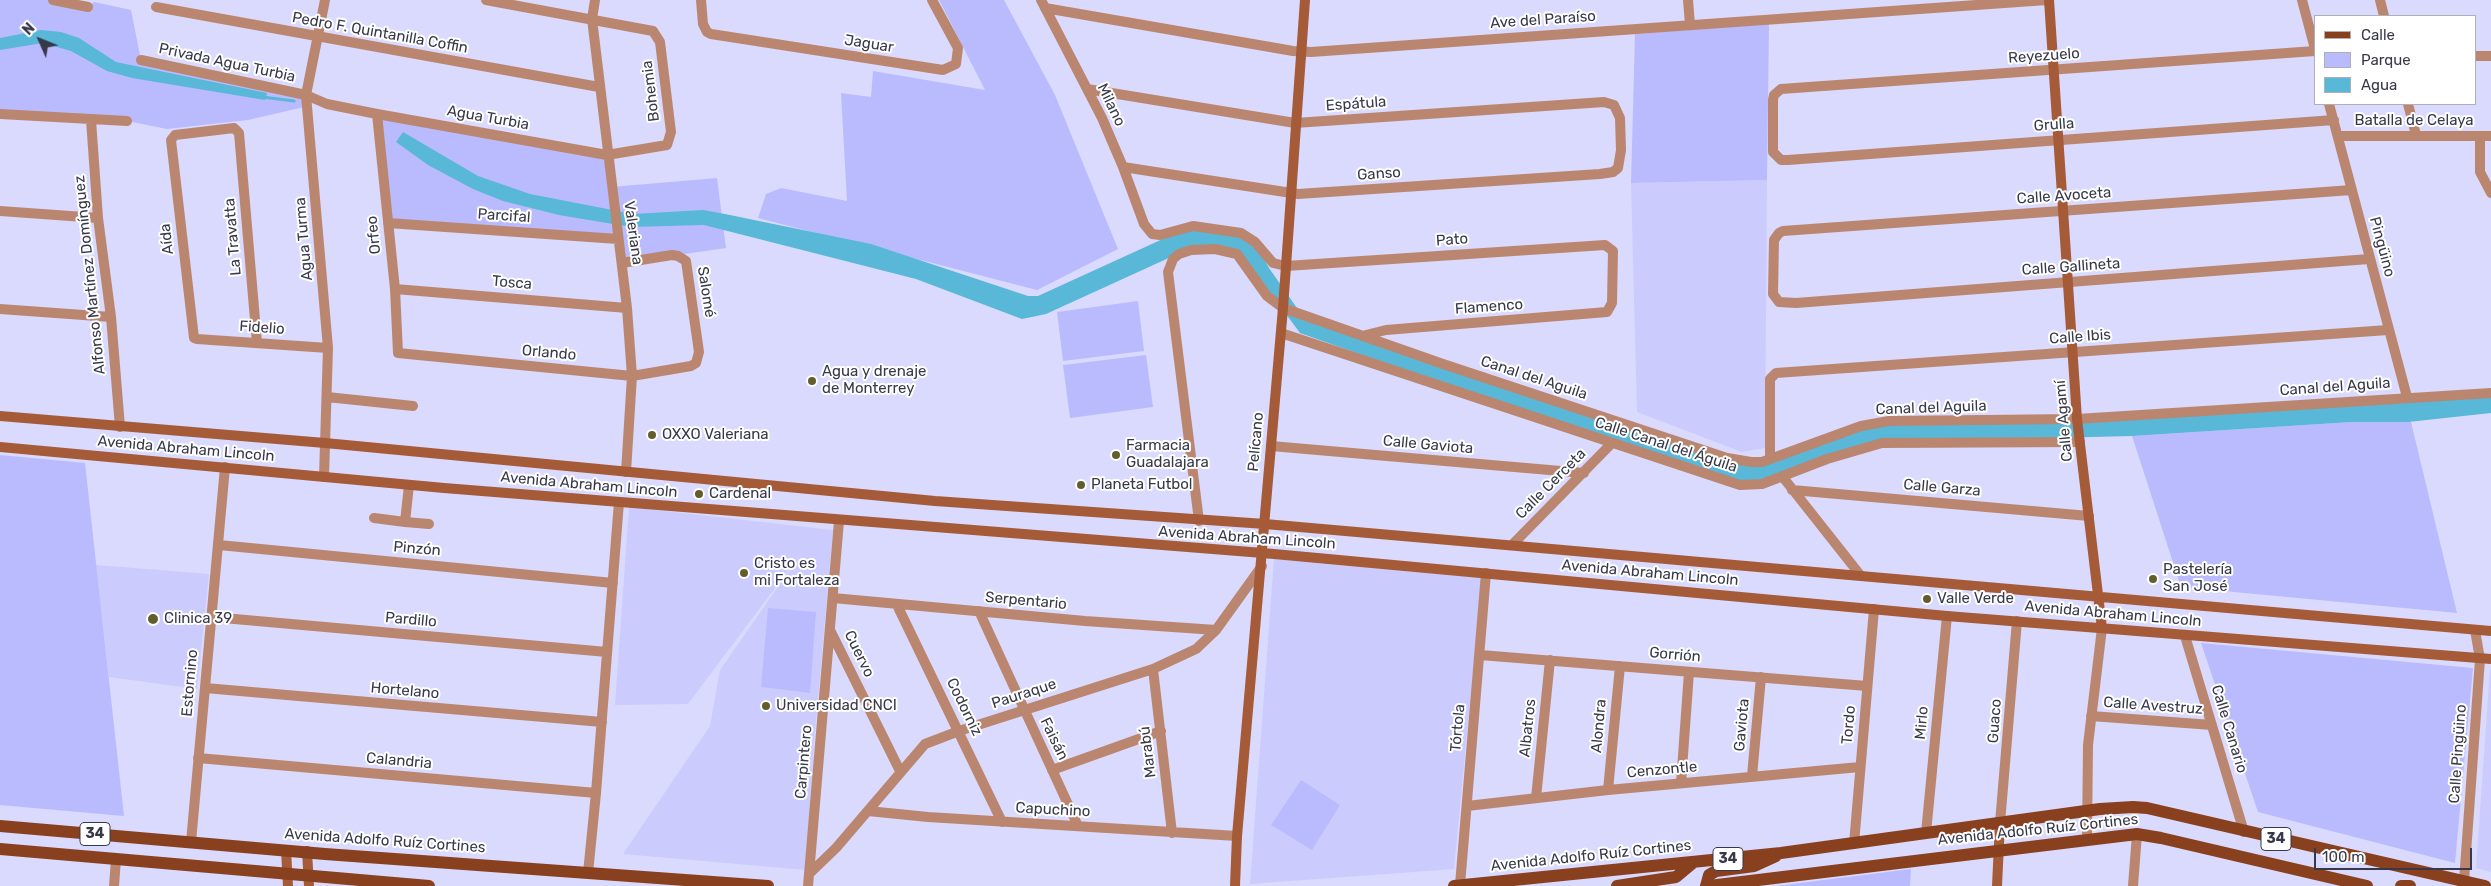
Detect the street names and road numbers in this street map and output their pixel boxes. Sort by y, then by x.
street label: Ave del Paraíso [1490,7,1596,33]
street label: Pedro F. Quintanilla Coffin [291,9,469,57]
street label: Jaguar [843,31,895,57]
street label: Privada Agua Turbia [157,40,297,86]
street label: Reyezuelo [2008,45,2080,67]
street label: Bohemia [638,59,664,123]
street label: Milano [1093,81,1129,129]
street label: Espátula [1325,93,1387,115]
street label: Agua Turbia [446,102,530,134]
street label: Batalla de Celaya [2354,112,2474,130]
street label: Grulla [2033,115,2075,135]
street label: Ganso [1357,163,1401,185]
street label: Alfonso Martínez Domínguez [71,175,109,375]
street label: Calle Avoceta [2016,184,2112,208]
street label: La Travatta [221,197,245,277]
street label: Agua Turma [291,197,317,281]
street label: Valeriana [620,200,646,266]
street label: Parcifal [477,205,531,227]
street label: Orfeo [363,215,385,255]
street label: Pingüino [2365,215,2399,279]
street label: Aída [156,223,178,255]
street label: Pato [1435,230,1469,250]
street label: Calle Gallineta [2021,255,2121,279]
street label: Salomé [693,265,719,319]
street label: Tosca [491,272,533,294]
street label: Flamenco [1454,296,1524,318]
street label: Fidelio [239,317,285,339]
street label: Calle Ibis [2048,326,2112,348]
street label: Orlando [521,342,577,364]
street label: Canal del Aguila [1478,352,1590,404]
street label: Canal del Aguila [2279,374,2391,400]
street label: Calle Agamí [2051,379,2077,463]
street label: Canal del Aguila [1875,397,1987,419]
street label: Pelícano [1244,412,1268,472]
street label: Calle Canal del Águila [1592,413,1740,477]
street label: Avenida Abraham Lincoln [97,432,275,466]
street label: Calle Gaviota [1382,432,1474,458]
street label: Calle Cerceta [1512,445,1590,523]
street label: Avenida Abraham Lincoln [500,468,678,502]
street label: Calle Garza [1902,476,1982,500]
street label: Avenida Abraham Lincoln [1158,523,1336,553]
street label: Pinzón [393,538,441,560]
street label: Avenida Abraham Lincoln [1561,556,1739,590]
street label: Serpentario [984,588,1068,614]
street label: Avenida Abraham Lincoln [2024,597,2202,631]
street label: Pardillo [384,609,438,631]
street label: Cuervo [840,628,878,680]
street label: Gorrión [1649,644,1701,666]
street label: Estornino [178,649,202,717]
street label: Codorniz [942,675,986,739]
street label: Pauraque [989,675,1059,713]
street label: Hortelano [370,679,440,703]
street label: Calle Canario [2207,683,2251,775]
street label: Calle Avestruz [2103,694,2203,718]
street label: Albatros [1516,698,1540,758]
street label: Alondra [1588,698,1610,754]
street label: Gaviota [1731,698,1753,752]
street label: Guaco [1984,698,2006,744]
street label: Tórtola [1447,703,1469,753]
street label: Calle Pingüino [2446,704,2470,804]
street label: Tordo [1838,705,1860,745]
street label: Mirlo [1912,706,1932,740]
street label: Faisán [1036,715,1072,763]
street label: Carpintero [792,724,816,800]
street label: Marabú [1136,725,1160,779]
street label: Calandria [365,749,433,773]
street label: Cenzontle [1626,758,1698,782]
street label: Capuchino [1015,799,1091,821]
street label: Avenida Adolfo Ruíz Cortines [1937,811,2139,849]
road number: 34 [80,822,110,846]
street label: Avenida Adolfo Ruíz Cortines [284,825,486,857]
road number: 34 [2261,828,2291,851]
street label: Avenida Adolfo Ruíz Cortines [1490,837,1692,875]
road number: 34 [1713,848,1743,871]

